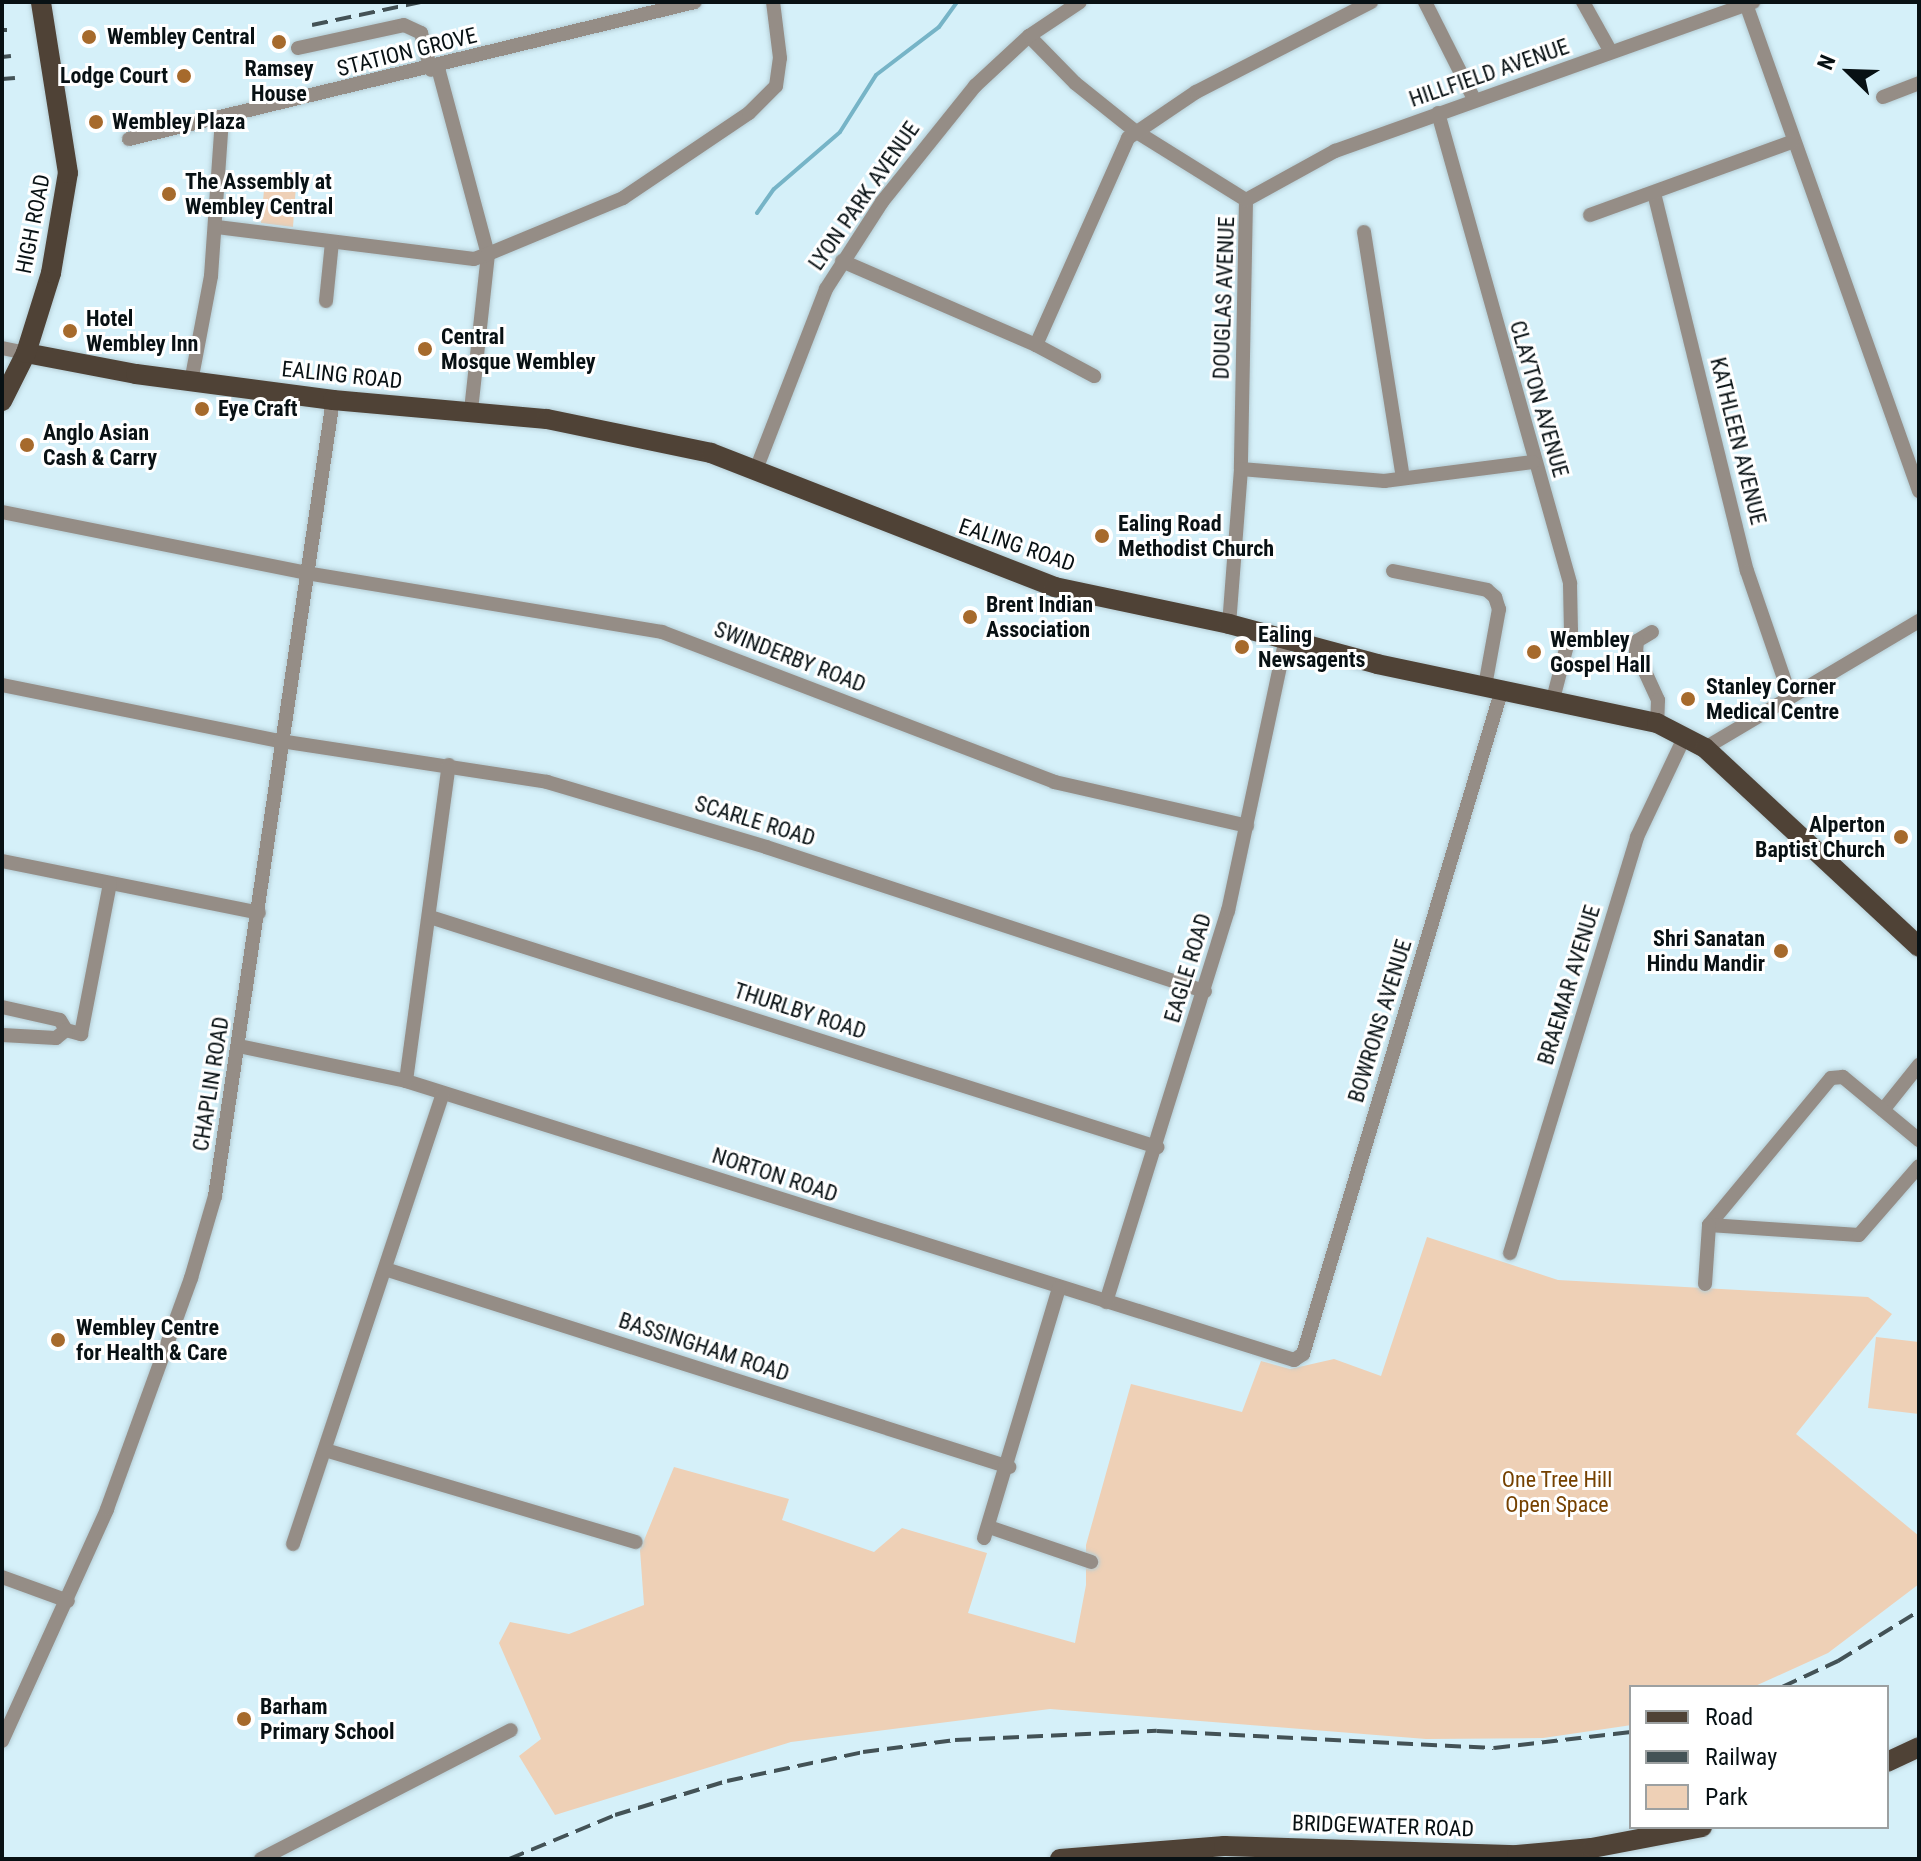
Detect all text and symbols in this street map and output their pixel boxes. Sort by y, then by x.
street label: STATION GROVE [334,22,480,82]
place label: Wembley Central [107,24,255,50]
marker: Wembley Central [78,26,100,48]
north arrow [1809,32,1889,112]
marker: Ramsey House [270,33,288,51]
street label: HILLFIELD AVENUE [1406,33,1572,113]
text: N [1812,51,1841,74]
place label: Ramsey House [244,55,314,106]
place label: Lodge Court [60,63,168,89]
marker: Lodge Court [175,67,193,85]
place label: Wembley Plaza [112,109,245,135]
marker: Wembley Plaza [87,113,105,131]
street label: LYON PARK AVENUE [803,117,925,275]
place label: The Assembly at Wembley Central [185,168,333,220]
street label: HIGH ROAD [10,172,56,276]
marker: The Assembly at Wembley Central [160,185,178,203]
street label: DOUGLAS AVENUE [1208,216,1240,380]
place label: Hotel Wembley Inn [86,305,198,356]
street label: CLAYTON AVENUE [1504,318,1574,480]
marker: Hotel Wembley Inn [61,322,79,340]
place label: Central Mosque Wembley [441,323,596,374]
marker: Central Mosque Wembley [416,340,434,358]
street label: KATHLEEN AVENUE [1704,355,1772,527]
street label: EALING ROAD [280,356,404,394]
place label: Eye Craft [218,396,298,422]
marker: Eye Craft [193,400,211,418]
place label: Anglo Asian Cash & Carry [43,419,157,470]
marker: Anglo Asian Cash & Carry [18,436,36,454]
place label: Ealing Road Methodist Church [1118,510,1274,562]
street label: EALING ROAD [955,513,1079,577]
marker: Ealing Road Methodist Church [1093,527,1111,545]
place label: Brent Indian Association [986,591,1093,642]
marker: Brent Indian Association [961,608,979,626]
street label: SWINDERBY ROAD [710,616,870,698]
place label: Ealing Newsagents [1258,621,1365,672]
place label: Wembley Gospel Hall [1550,626,1651,678]
marker: Ealing Newsagents [1233,638,1251,656]
marker: Wembley Gospel Hall [1525,643,1543,661]
place label: Stanley Corner Medical Centre [1706,673,1839,724]
marker: Stanley Corner Medical Centre [1677,688,1699,710]
street label: SCARLE ROAD [692,790,818,852]
place label: Alperton Baptist Church [1755,811,1885,862]
marker: Alperton Baptist Church [1892,828,1910,846]
street label: BRAEMAR AVENUE [1532,902,1606,1068]
street label: EAGLE ROAD [1159,910,1217,1026]
place label: Shri Sanatan Hindu Mandir [1647,925,1765,976]
street label: BOWRONS AVENUE [1343,936,1417,1106]
marker: Shri Sanatan Hindu Mandir [1772,942,1790,960]
street label: THURLBY ROAD [731,977,869,1045]
street label: CHAPLIN ROAD [187,1015,235,1153]
street label: NORTON ROAD [709,1142,841,1208]
street label: BASSINGHAM ROAD [615,1307,793,1387]
place label: Wembley Centre for Health & Care [76,1314,227,1366]
marker: Wembley Centre for Health & Care [47,1329,69,1351]
park label: One Tree Hill Open Space [1502,1466,1612,1518]
legend [1629,1685,1889,1829]
place label: Barham Primary School [260,1693,395,1744]
text: Road [1705,1703,1753,1731]
marker: Barham Primary School [235,1710,253,1728]
text: Railway [1705,1743,1777,1771]
text: Park [1705,1783,1748,1811]
street label: BRIDGEWATER ROAD [1291,1810,1475,1842]

